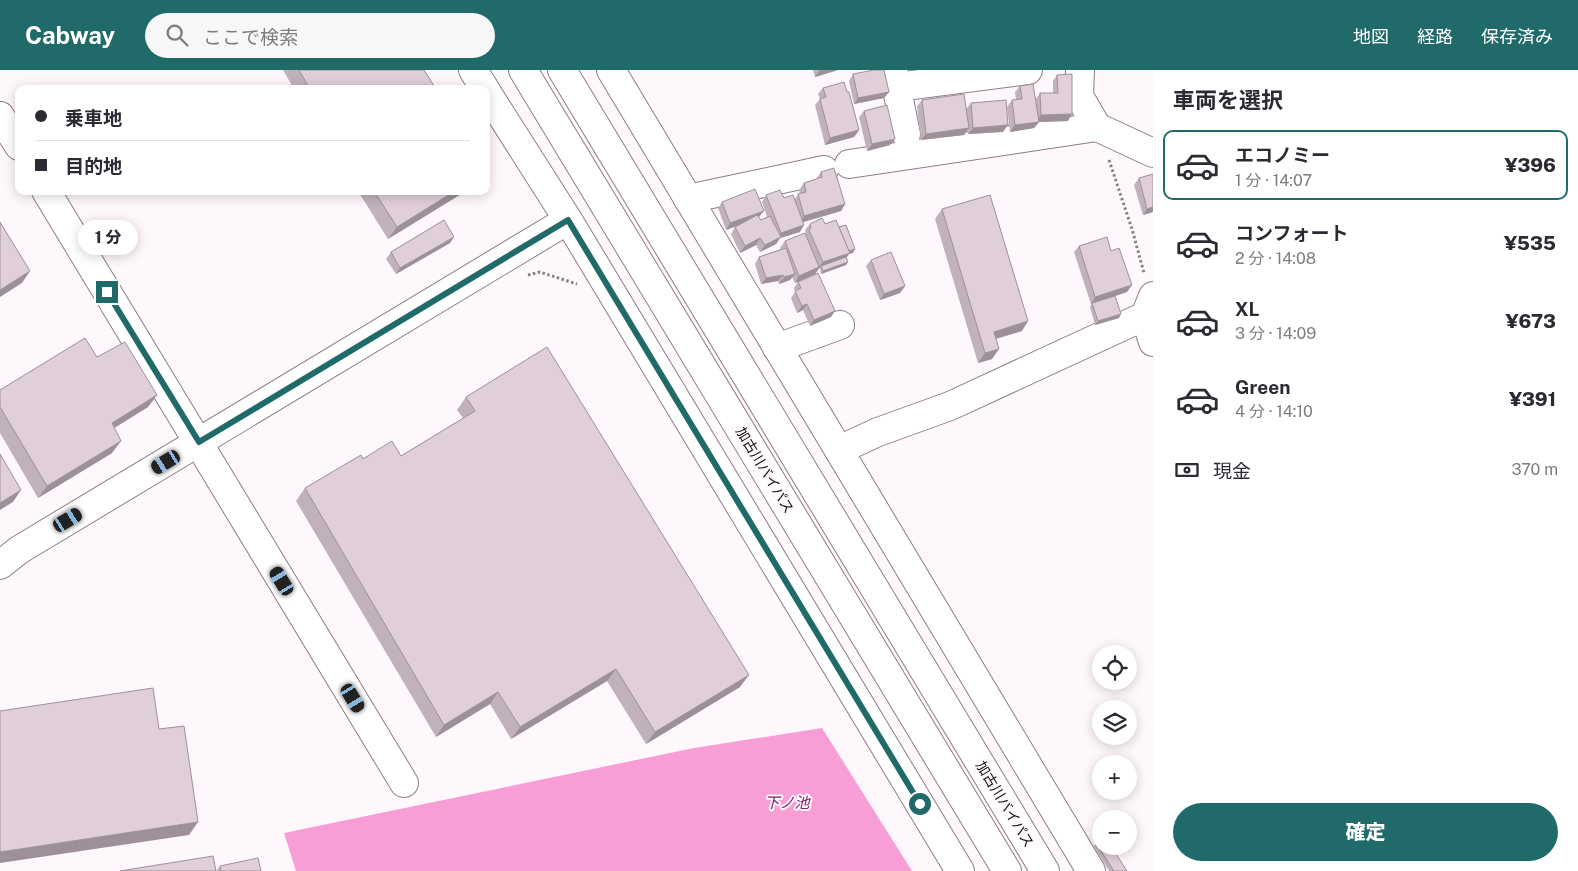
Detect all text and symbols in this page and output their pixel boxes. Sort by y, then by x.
search box [145,13,495,58]
text: Cabway [25,21,115,49]
icon: search [163,21,191,49]
text: ここで検索 [203,26,298,48]
text: 地図 [1353,26,1389,47]
text: 経路 [1417,26,1453,47]
text: 保存済み [1481,26,1553,47]
text: 車両を選択 [1173,87,1283,113]
text: 乗車地 [65,107,122,129]
icon: car [1175,143,1220,188]
text: エコノミー [1235,144,1330,166]
text: ¥396 [1505,154,1556,176]
text: 目的地 [65,155,122,177]
text: 1 分 · 14:07 [1235,171,1312,190]
callout: 1 分 [77,220,137,254]
icon: car [1175,221,1220,266]
text: コンフォート [1235,222,1348,244]
text: 1 分 [95,228,121,247]
text: ¥535 [1504,232,1556,254]
text: 2 分 · 14:08 [1235,249,1316,268]
route end [96,281,118,303]
text: XL [1235,298,1260,320]
icon: car [1175,299,1220,344]
text: ¥673 [1506,310,1556,332]
text: 3 分 · 14:09 [1235,324,1316,343]
text: Green [1235,376,1290,398]
icon: car [1175,377,1220,422]
text: ¥391 [1509,388,1556,410]
text: 4 分 · 14:10 [1235,402,1313,421]
street label: 加古川バイパス [733,424,797,516]
car [149,448,182,476]
icon: cash [1173,456,1201,484]
text: 現金 [1213,460,1251,482]
text: 370 m [1511,460,1558,479]
car [51,506,84,534]
car [267,564,296,598]
map controls [1092,645,1137,855]
button: locate [1092,645,1137,690]
car [338,681,367,715]
button: layers [1092,700,1137,745]
button: + [1092,755,1137,800]
street label: 加古川バイパス [973,758,1037,850]
route start [909,793,931,815]
water label: 下ノ池 [764,794,811,811]
button: 確定 [1173,803,1558,861]
button: − [1092,810,1137,855]

